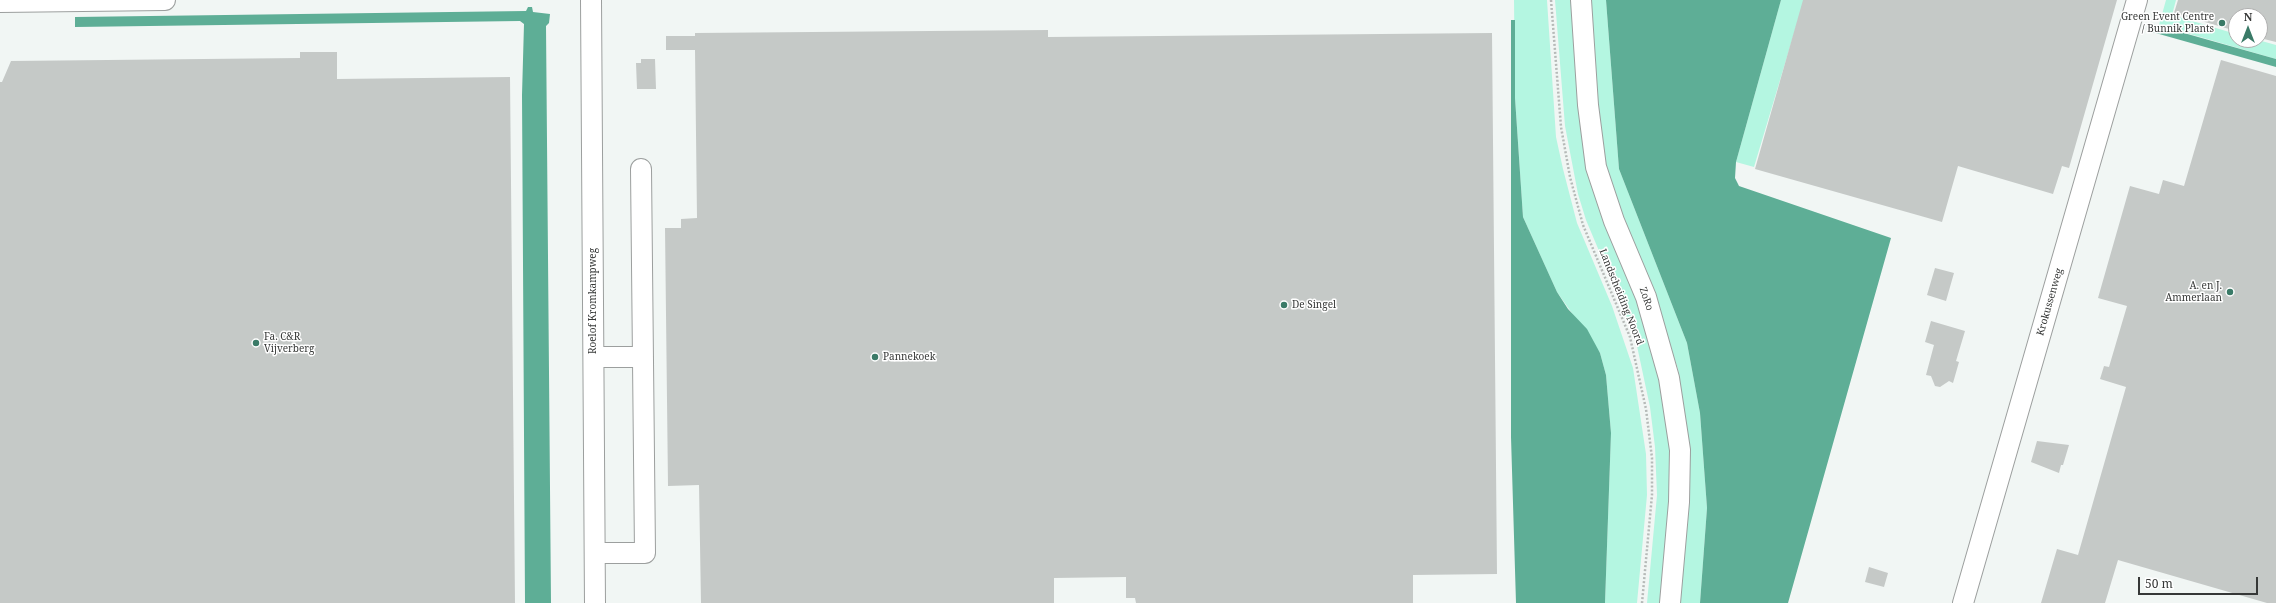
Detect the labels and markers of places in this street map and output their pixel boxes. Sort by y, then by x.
place label: Green Event Centre / Bunnik Plants [2121,11,2214,34]
marker: Green Event Centre / Bunnik Plants [2217,18,2227,28]
place label: A. en J. Ammerlaan [2165,280,2222,304]
marker: A. en J. Ammerlaan [2225,287,2235,297]
place label: De Singel [1292,299,1336,311]
marker: De Singel [1279,300,1289,310]
place label: Fa. C&R Vijverberg [264,331,314,354]
marker: Fa. C&R Vijverberg [251,338,261,348]
place label: Pannekoek [883,351,936,363]
marker: Pannekoek [870,352,880,362]

